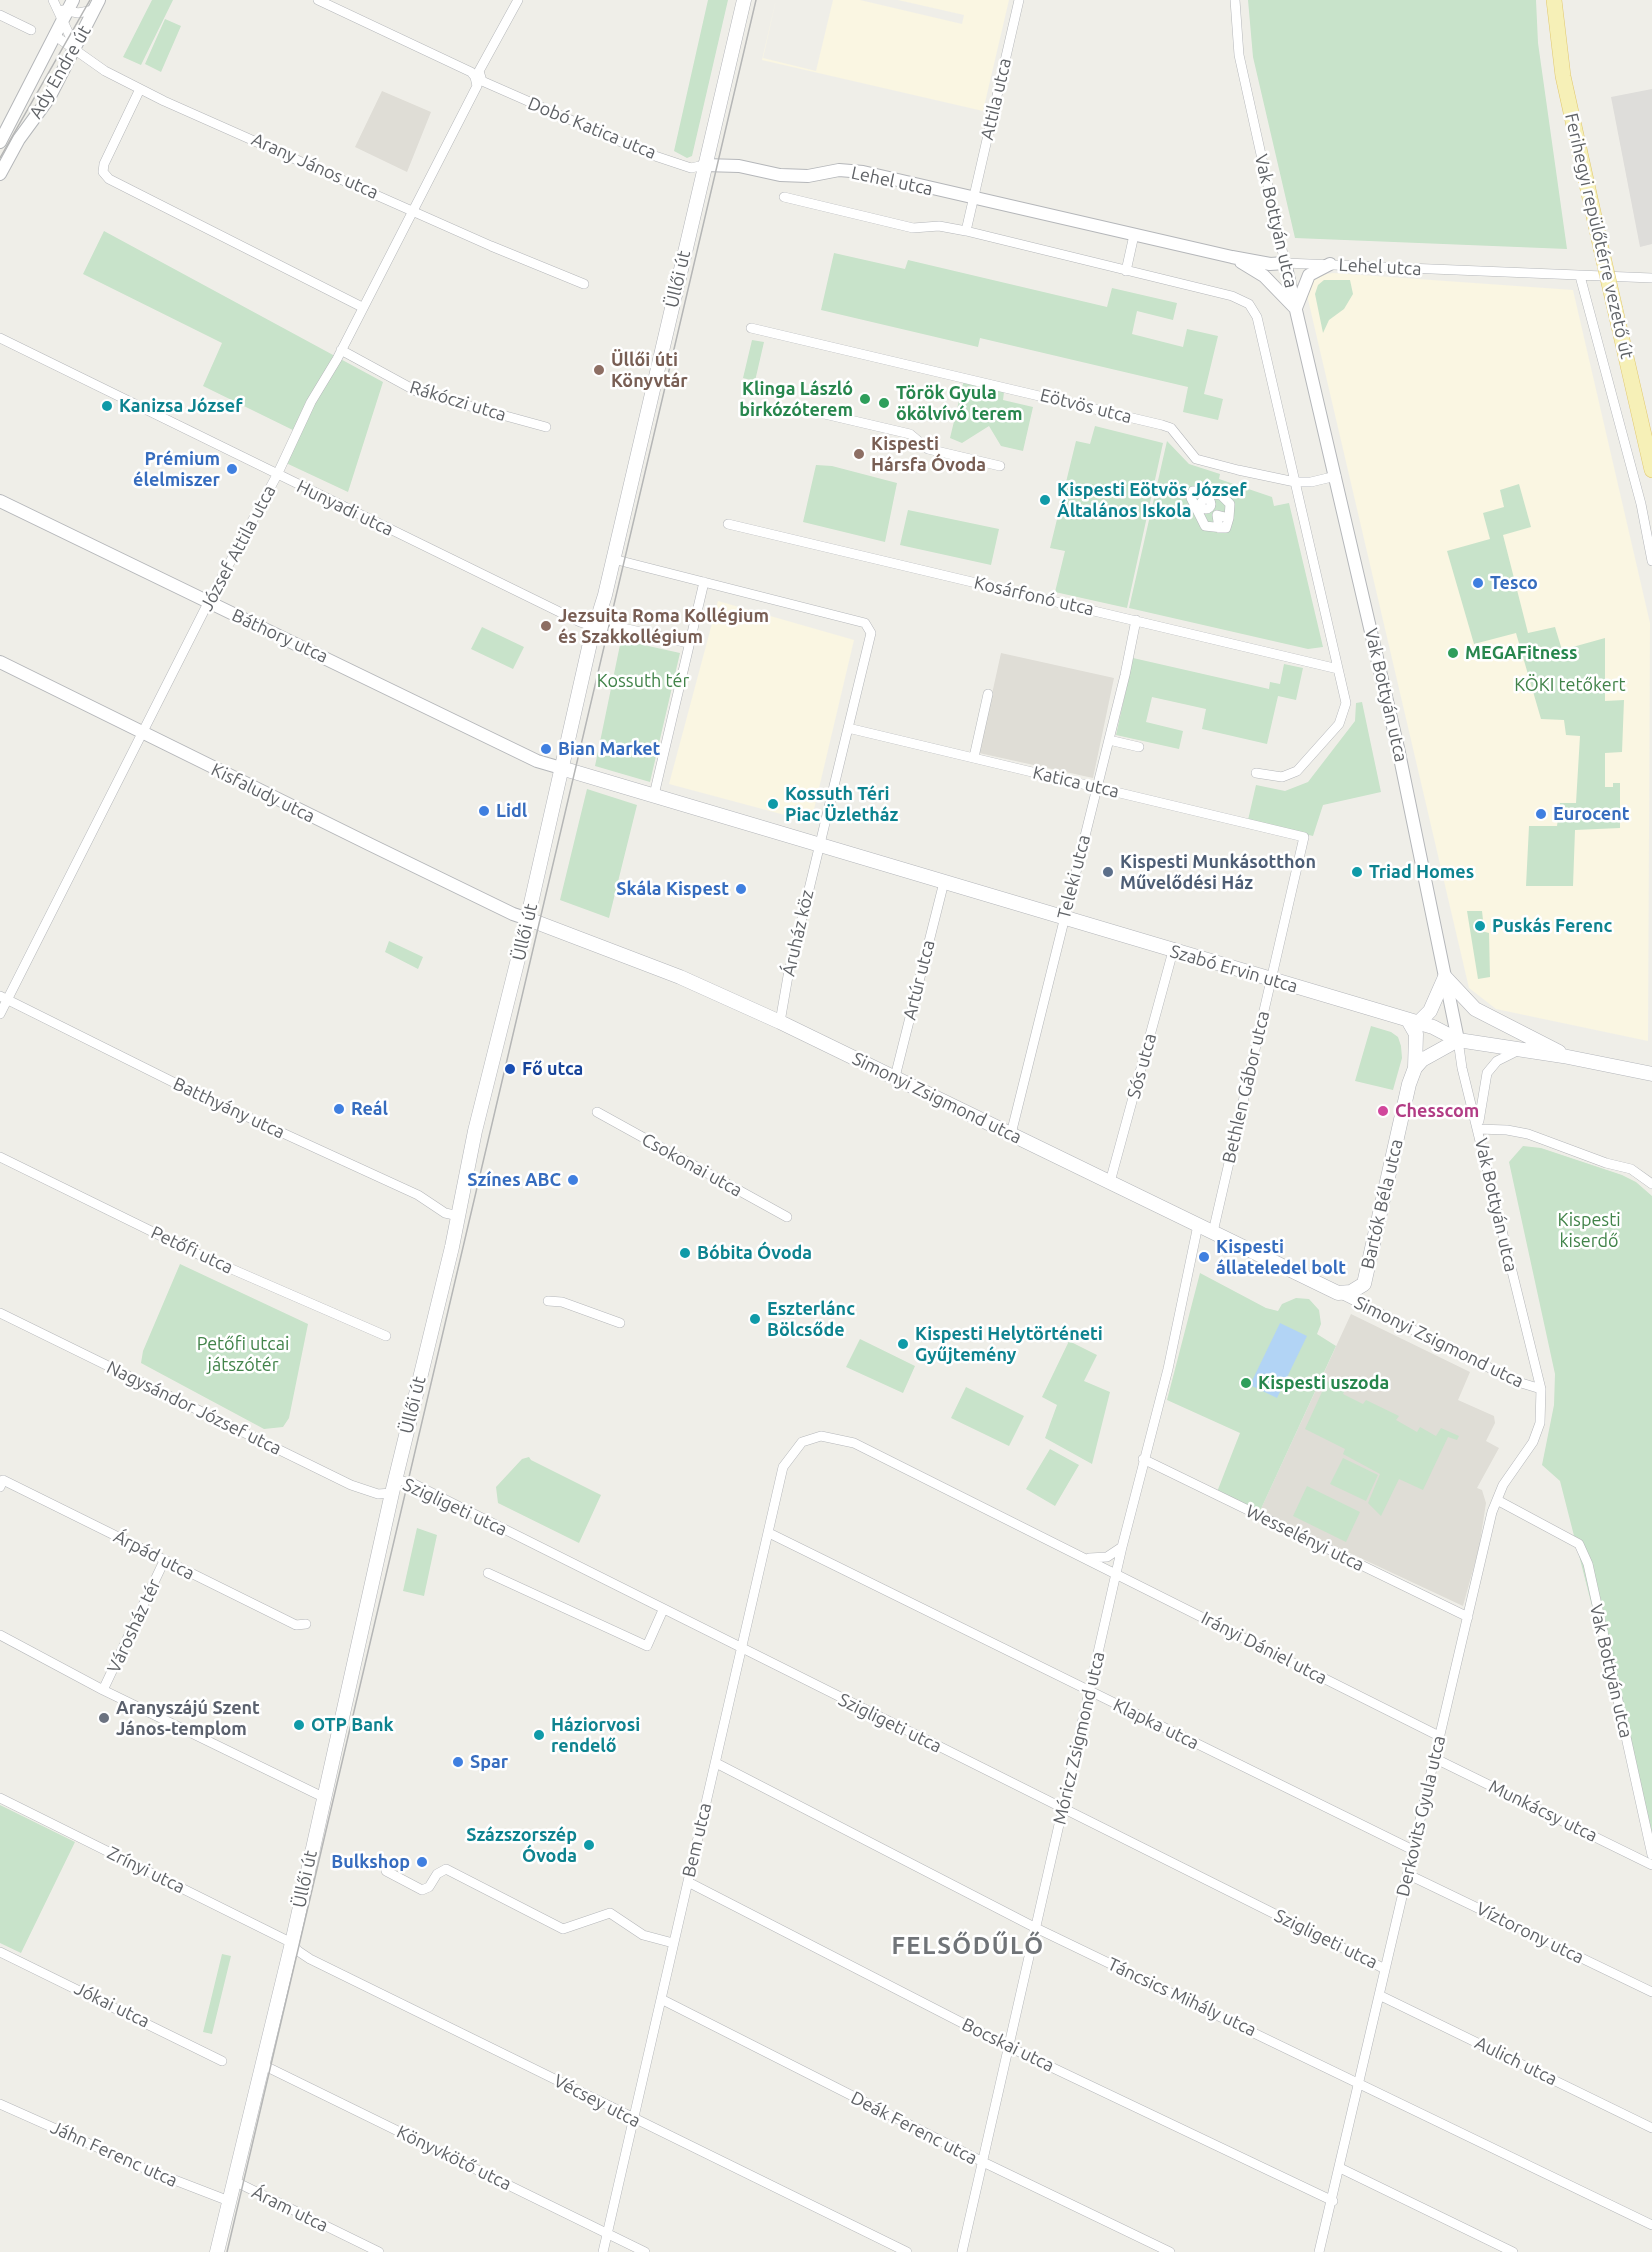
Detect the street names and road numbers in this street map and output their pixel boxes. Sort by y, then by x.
street label: Ady Endre út [25,22,95,122]
street label: Attila utca [976,56,1016,142]
street label: Dobó Katica utca [525,92,659,164]
street label: Ferihegyi repülőtérre vezető út [1560,111,1638,361]
street label: Arany János utca [248,128,382,204]
street label: Vak Bottyán utca [1250,152,1302,290]
street label: Lehel utca [849,162,935,200]
street label: Üllői út [661,248,695,310]
street label: Lehel utca [1338,254,1422,280]
street label: Rákóczi utca [407,376,509,426]
street label: Eötvös utca [1038,384,1134,428]
street label: Hunyadi utca [293,475,397,541]
street label: József Attila utca [196,481,280,615]
street label: Kosárfonó utca [972,572,1096,620]
street label: Báthory utca [229,604,331,668]
street label: Vak Bottyán utca [1360,626,1412,764]
street label: Kisfaludy utca [208,759,318,827]
street label: Katica utca [1031,762,1121,802]
street label: Teleki utca [1053,833,1095,921]
street label: Áruház köz [778,888,818,978]
street label: Üllői út [508,901,542,963]
street label: Artúr utca [899,938,939,1022]
street label: Szabó Ervin utca [1168,940,1300,998]
street label: Bethlen Gábor utca [1218,1009,1274,1165]
street label: Sós utca [1123,1031,1161,1101]
street label: Simonyi Zsigmond utca [849,1048,1025,1148]
street label: Batthyány utca [170,1073,288,1143]
street label: Csokonai utca [638,1129,746,1201]
street label: Vak Bottyán utca [1470,1136,1522,1274]
street label: Bartók Béla utca [1357,1137,1407,1271]
street label: Petőfi utca [147,1222,237,1278]
street label: Simonyi Zsigmond utca [1351,1292,1527,1392]
street label: Nagysándor József utca [103,1356,285,1460]
street label: Üllői út [395,1374,431,1436]
street label: Szigligeti utca [400,1473,510,1541]
street label: Wesselényi utca [1242,1500,1368,1576]
street label: Árpád utca [110,1525,198,1585]
street label: Városház tér [103,1576,165,1676]
street label: Vak Bottyán utca [1585,1602,1637,1740]
street label: Irányi Dániel utca [1198,1607,1330,1689]
street label: Móricz Zsigmond utca [1049,1649,1109,1827]
street label: Szigligeti utca [835,1689,945,1757]
street label: Klapka utca [1110,1694,1202,1754]
street label: Derkovits Gyula utca [1392,1733,1450,1899]
street label: Munkácsy utca [1485,1775,1601,1847]
street label: Bem utca [678,1801,716,1879]
street label: Zrínyi utca [104,1842,188,1898]
street label: Üllői út [288,1848,322,1910]
street label: Víztorony utca [1473,1898,1587,1968]
street label: Szigligeti utca [1271,1905,1381,1973]
street label: Táncsics Mihály utca [1104,1953,1260,2041]
street label: Jókai utca [71,1978,153,2032]
street label: Bocskai utca [958,2013,1058,2077]
street label: Aulich utca [1471,2032,1561,2090]
street label: Vécsey utca [550,2070,644,2132]
street label: Deák Ferenc utca [847,2087,981,2169]
street label: Jáhn Ferenc utca [47,2116,181,2192]
street label: Könyvkötő utca [393,2121,515,2195]
street label: Áram utca [248,2181,332,2237]

